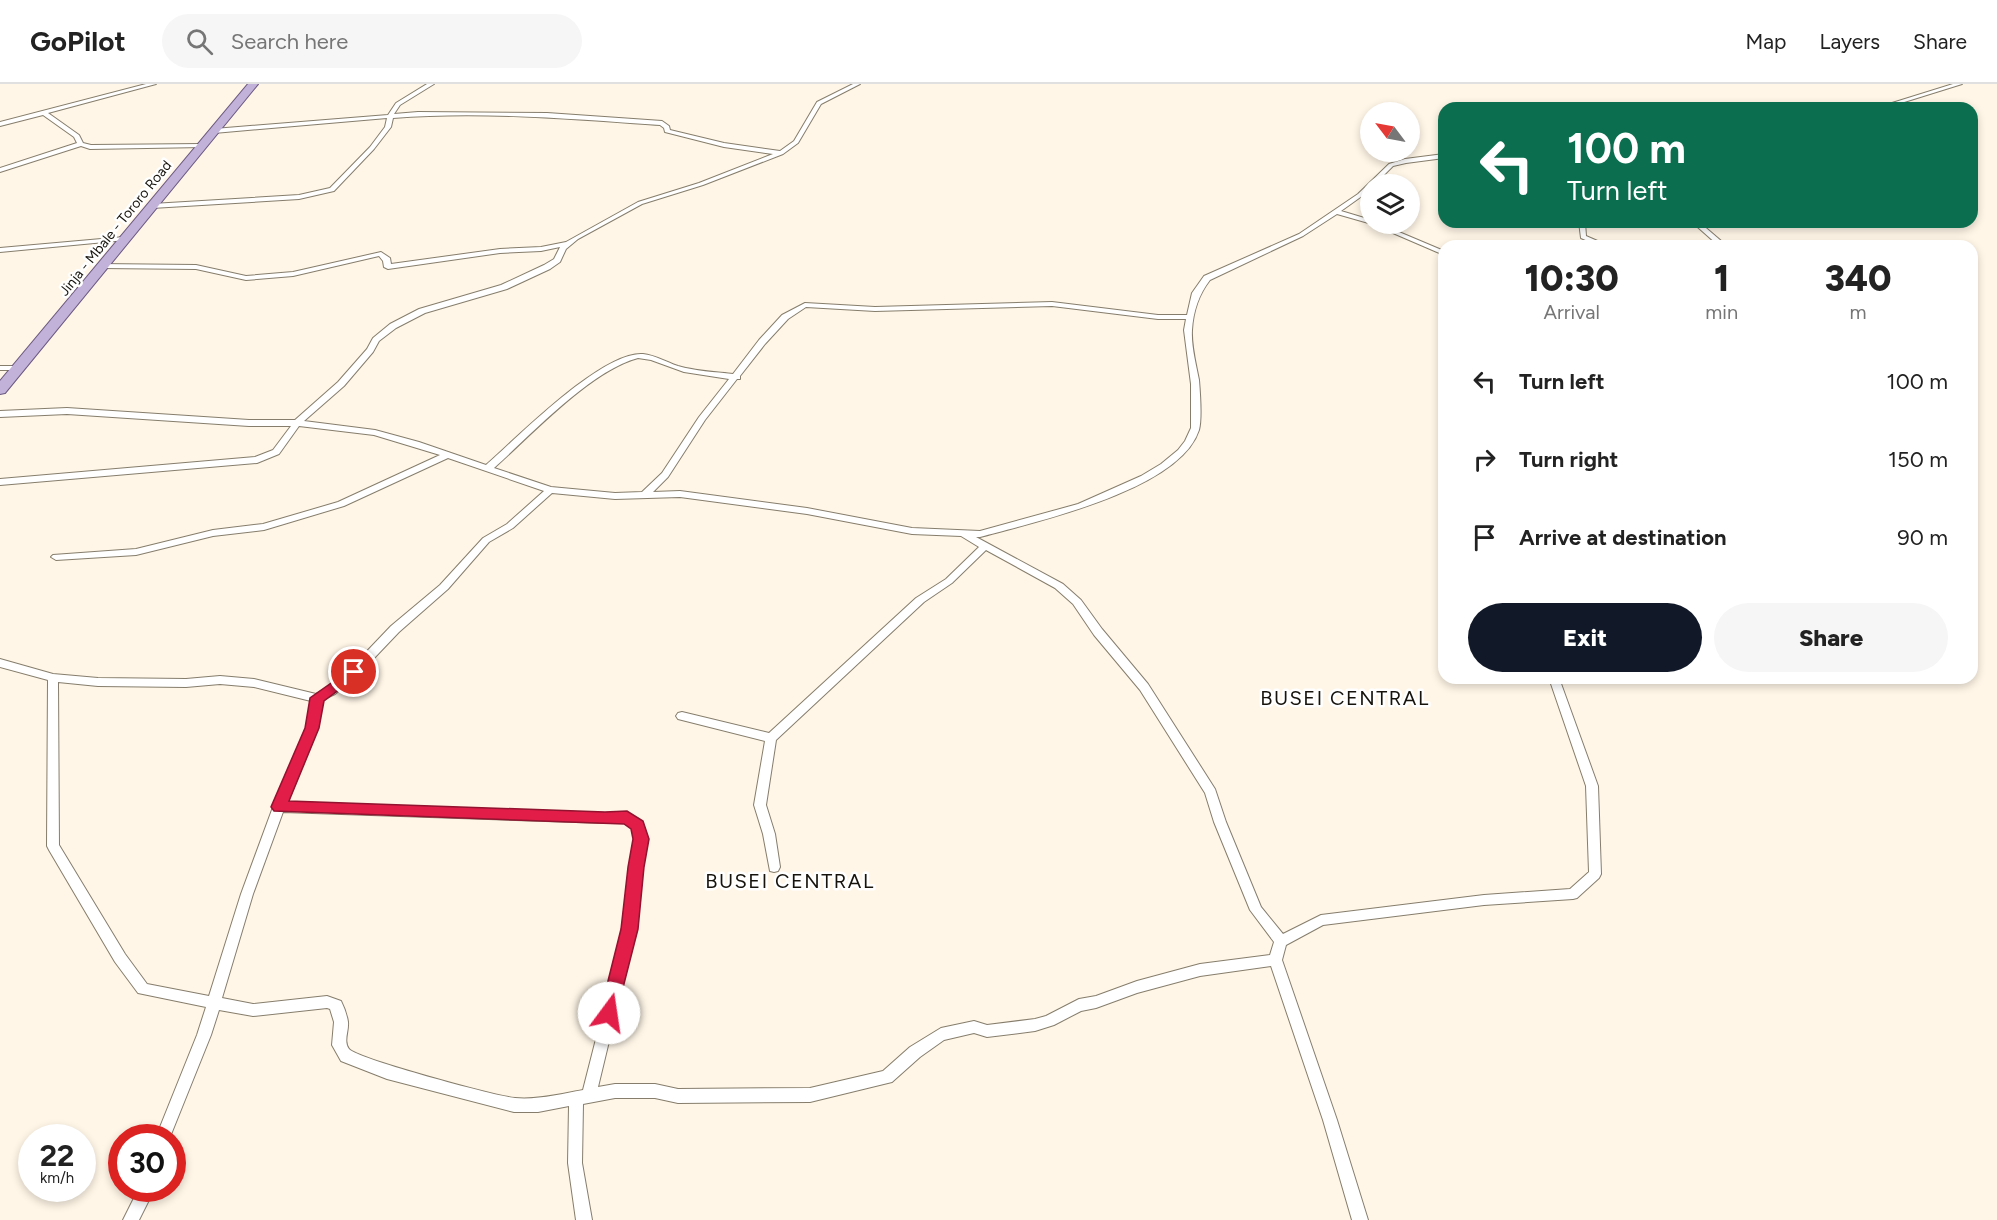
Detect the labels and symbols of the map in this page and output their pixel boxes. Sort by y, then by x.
north arrow [1360,102,1420,162]
street label: Jinja - Mbale - Tororo Road [56,157,175,299]
pin [328,646,379,697]
district label: BUSEI CENTRAL [1260,686,1430,710]
district label: BUSEI CENTRAL [705,869,875,893]
position arrow [577,981,641,1045]
speed limit sign: 30 [108,1124,186,1202]

